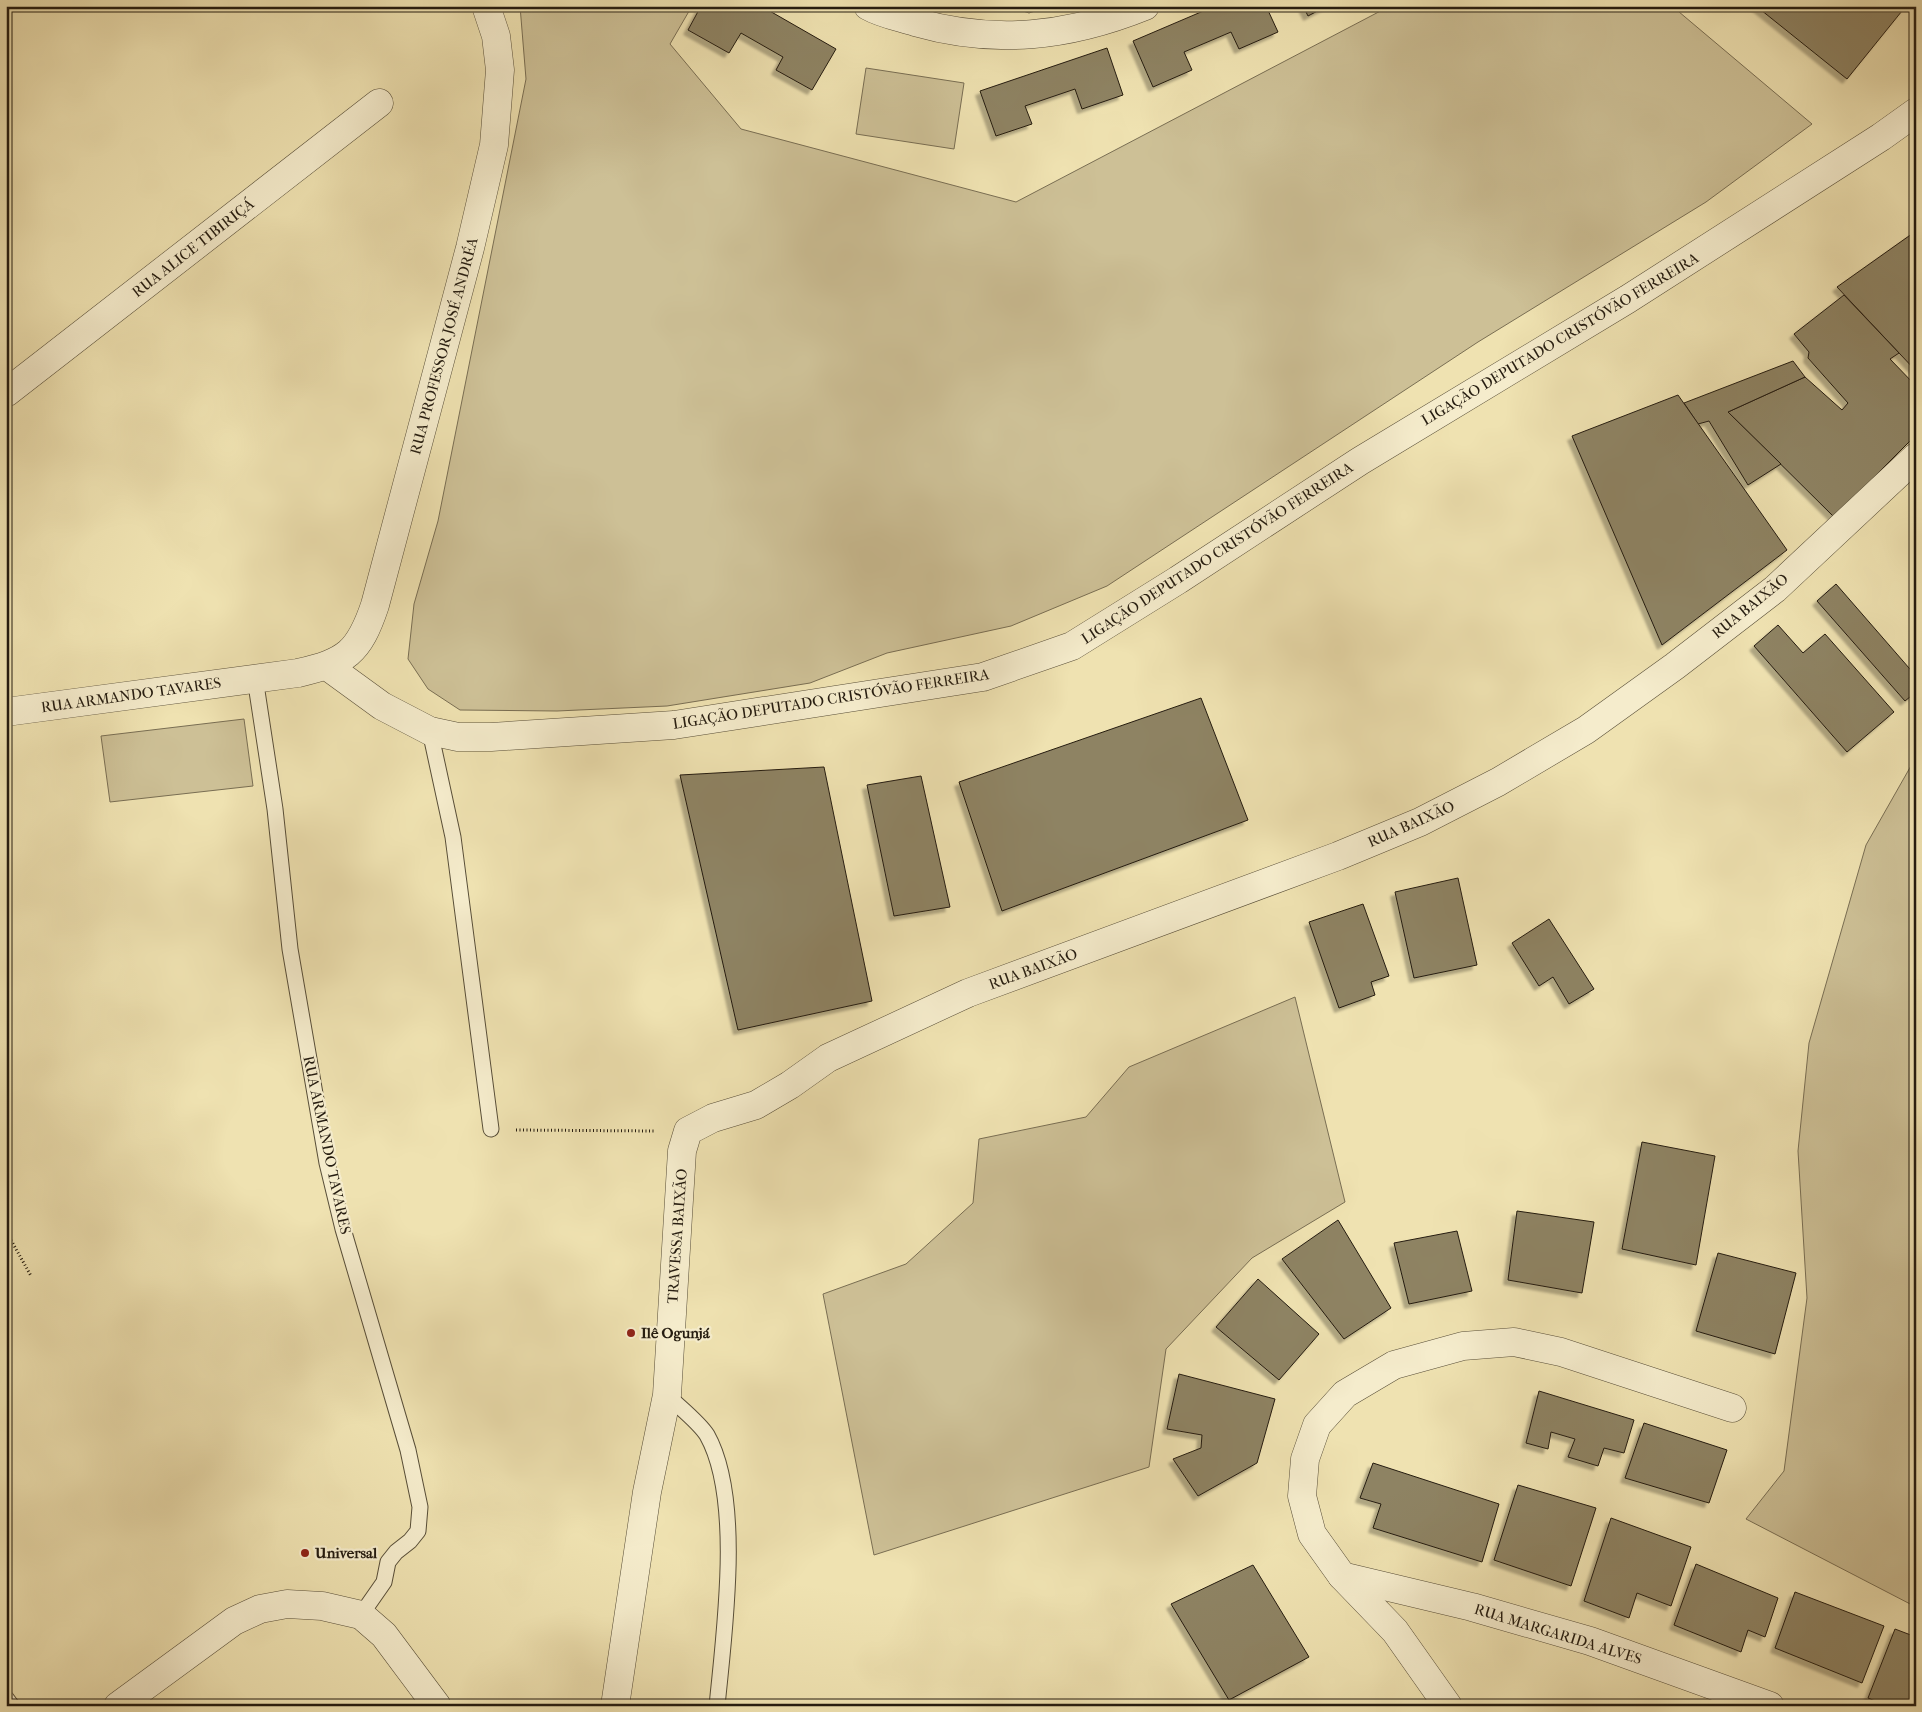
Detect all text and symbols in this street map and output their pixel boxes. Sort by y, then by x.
street label: RUA ALICE TIBIRIÇÁ [128,195,258,301]
street label: RUA PROFESSOR JOSÉ ANDRÉA [406,235,482,457]
street label: LIGAÇÃO DEPUTADO CRISTÓVÃO FERREIRA [1418,249,1702,429]
street label: LIGAÇÃO DEPUTADO CRISTÓVÃO FERREIRA [1078,458,1356,648]
street label: RUA BAIXÃO [1708,570,1792,642]
street label: LIGAÇÃO DEPUTADO CRISTÓVÃO FERREIRA [671,665,991,733]
street label: RUA ARMANDO TAVARES [40,673,223,717]
street label: RUA BAIXÃO [1365,797,1457,851]
street label: RUA BAIXÃO [986,945,1080,993]
street label: RUA ARMANDO TAVARES [299,1054,355,1236]
street label: TRAVESSA BAIXÃO [663,1168,691,1304]
place label: Ilê Ogunjá [641,1324,711,1342]
marker: Ilê Ogunjá [625,1327,637,1339]
place label: Universal [314,1544,378,1562]
marker: Universal [299,1547,311,1559]
street label: RUA MARGARIDA ALVES [1472,1600,1644,1668]

